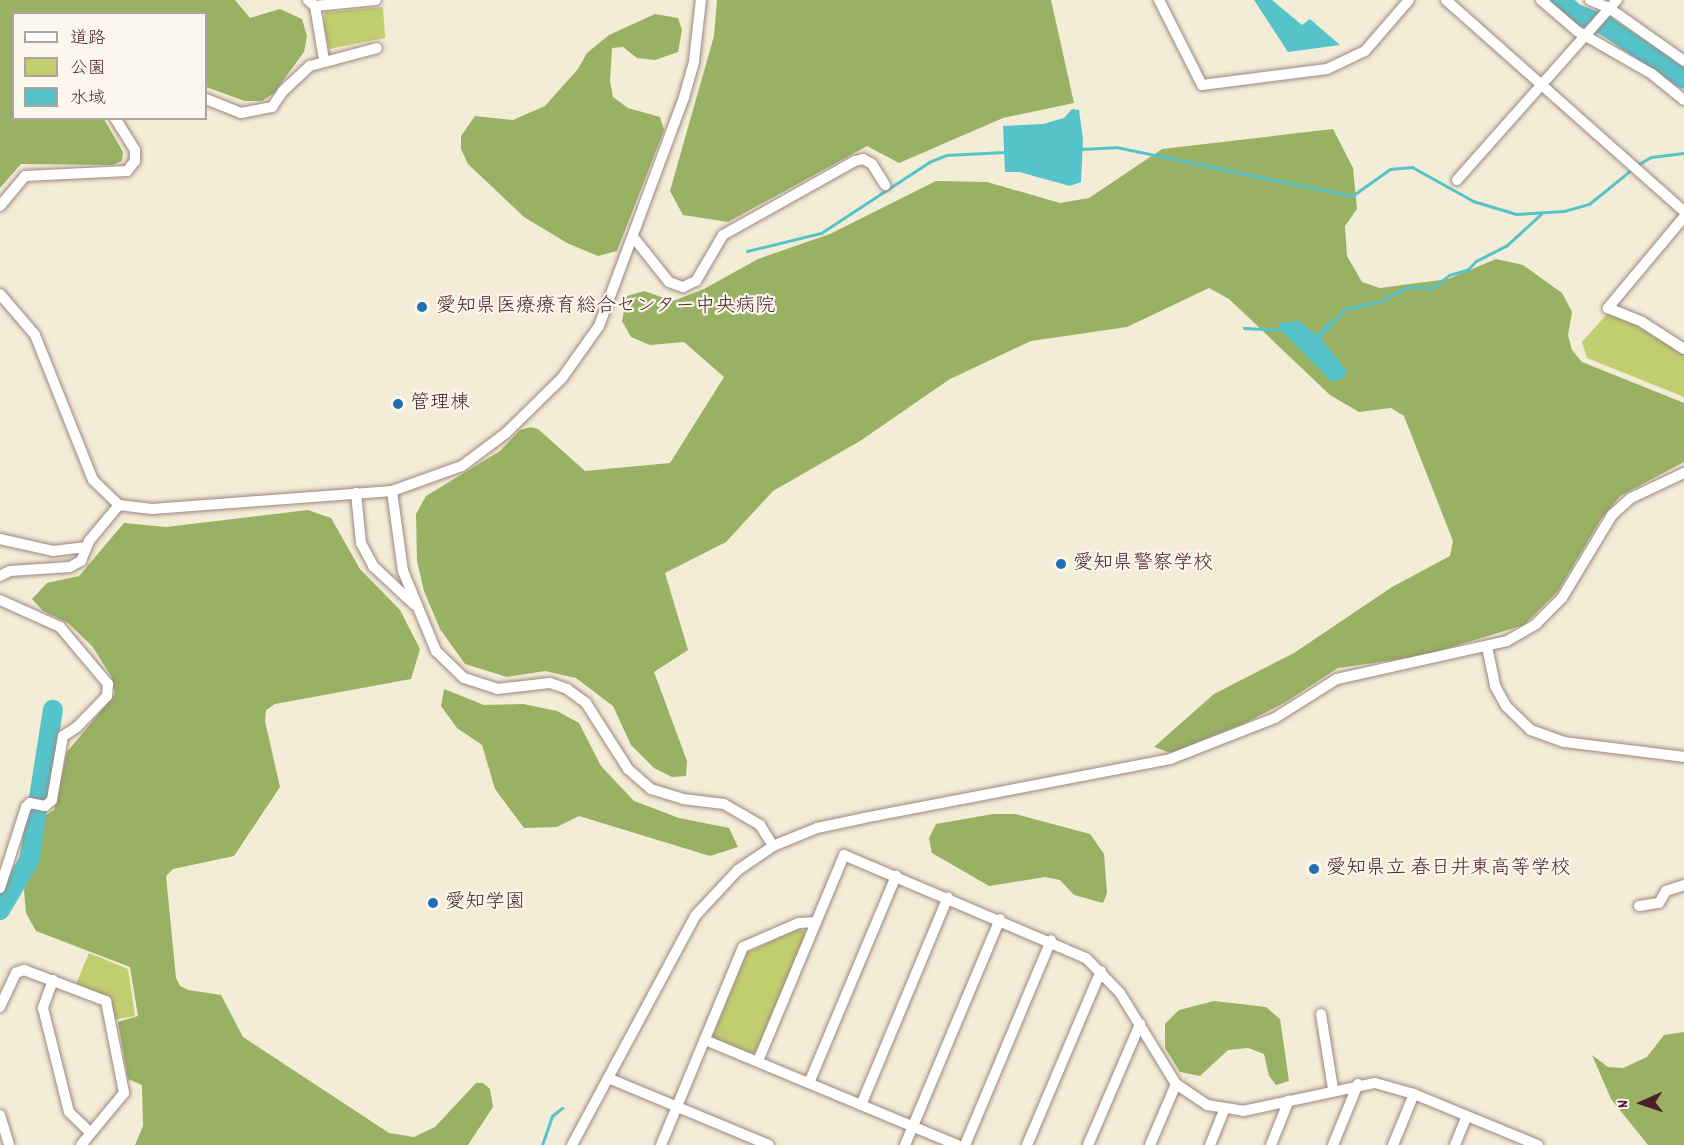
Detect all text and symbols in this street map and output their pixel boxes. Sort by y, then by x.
legend [12,12,207,120]
text: 道路 [70,27,106,52]
text: 公園 [70,57,106,82]
text: 水域 [70,87,106,112]
place label: 愛知県医療療育総合センター中央病院 [436,295,776,319]
marker: 愛知県医療療育総合センター中央病院 [413,298,431,316]
place label: 管理棟 [410,392,470,416]
marker: 管理棟 [391,397,405,411]
place label: 愛知県警察学校 [1073,552,1213,576]
marker: 愛知県警察学校 [1054,557,1068,571]
place label: 愛知県立 春日井東高等学校 [1326,857,1571,881]
marker: 愛知県立 春日井東高等学校 [1307,862,1321,876]
place label: 愛知学園 [445,891,525,915]
marker: 愛知学園 [426,896,440,910]
north arrow [1612,1073,1672,1133]
text: N [1612,1099,1635,1109]

